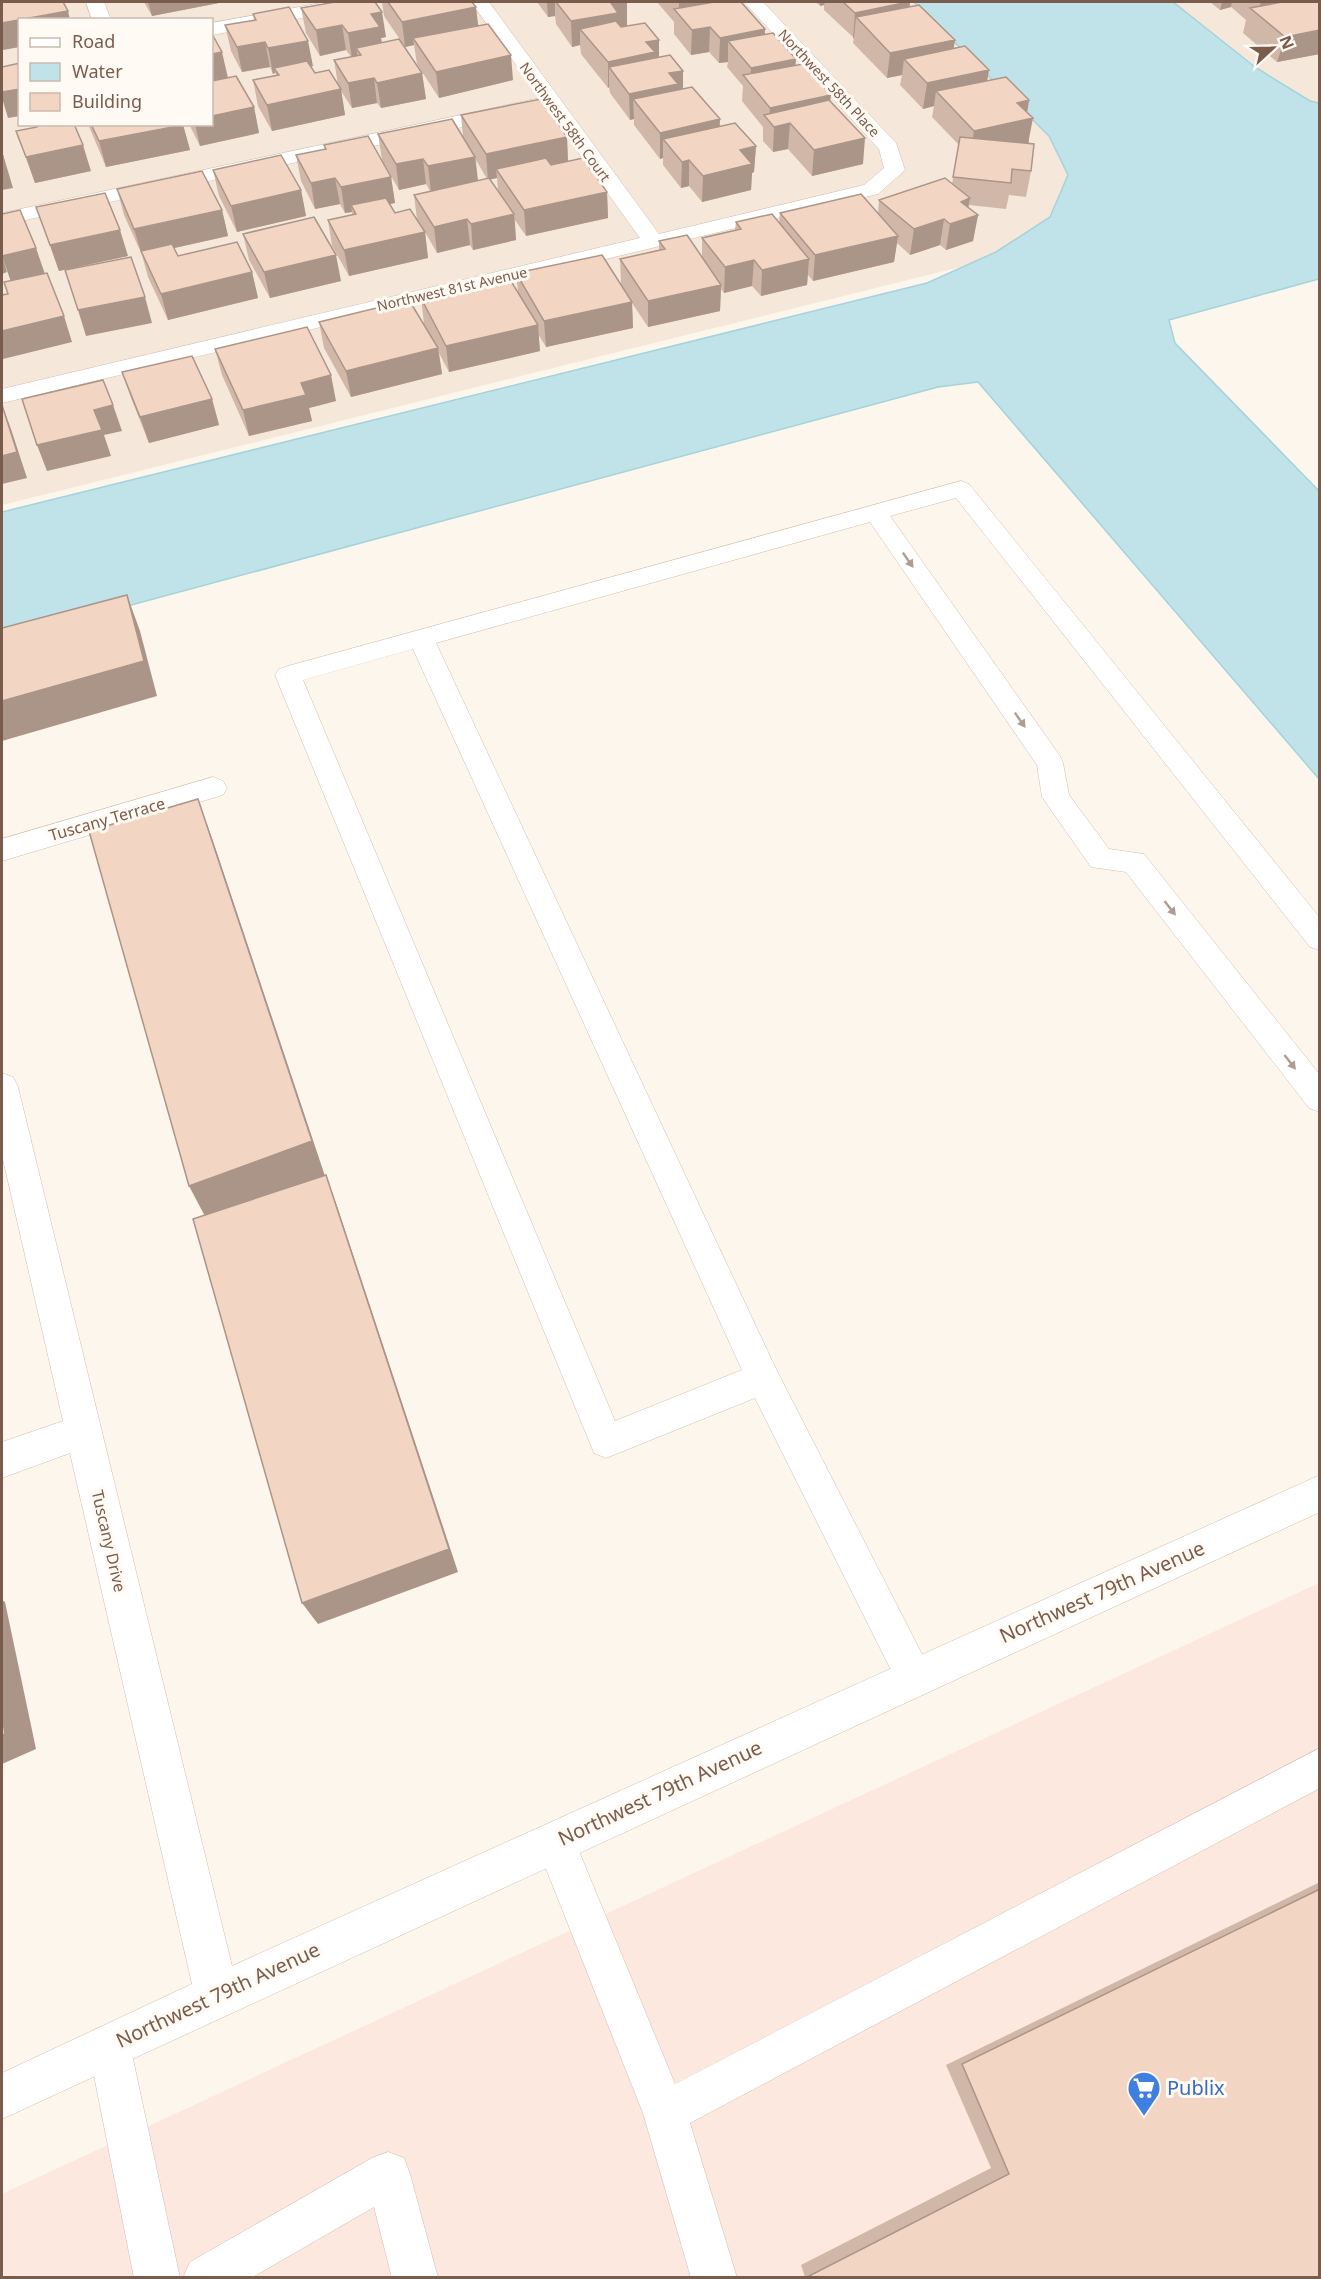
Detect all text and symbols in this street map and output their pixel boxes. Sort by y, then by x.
legend [18,18,213,126]
north arrow [1243,18,1303,78]
street label: Northwest 58th Place [774,25,884,141]
text: Road [72,29,115,53]
text: N [1274,32,1300,53]
street label: Northwest 58th Court [516,58,615,185]
text: Water [72,59,123,83]
text: Building [72,89,142,113]
street label: Northwest 81st Avenue [375,262,529,315]
one-way arrow [902,552,914,568]
one-way arrow [1014,712,1026,728]
street label: Tuscany Terrace [46,792,168,846]
one-way arrow [1163,900,1176,916]
one-way arrow [1284,1054,1296,1069]
street label: Tuscany Drive [87,1488,131,1594]
street label: Northwest 79th Avenue [995,1534,1209,1649]
street label: Northwest 79th Avenue [553,1733,766,1852]
street label: Northwest 79th Avenue [111,1935,324,2054]
supermarket icon: Publix [1126,2070,1162,2117]
place label: Publix [1167,2074,1225,2101]

